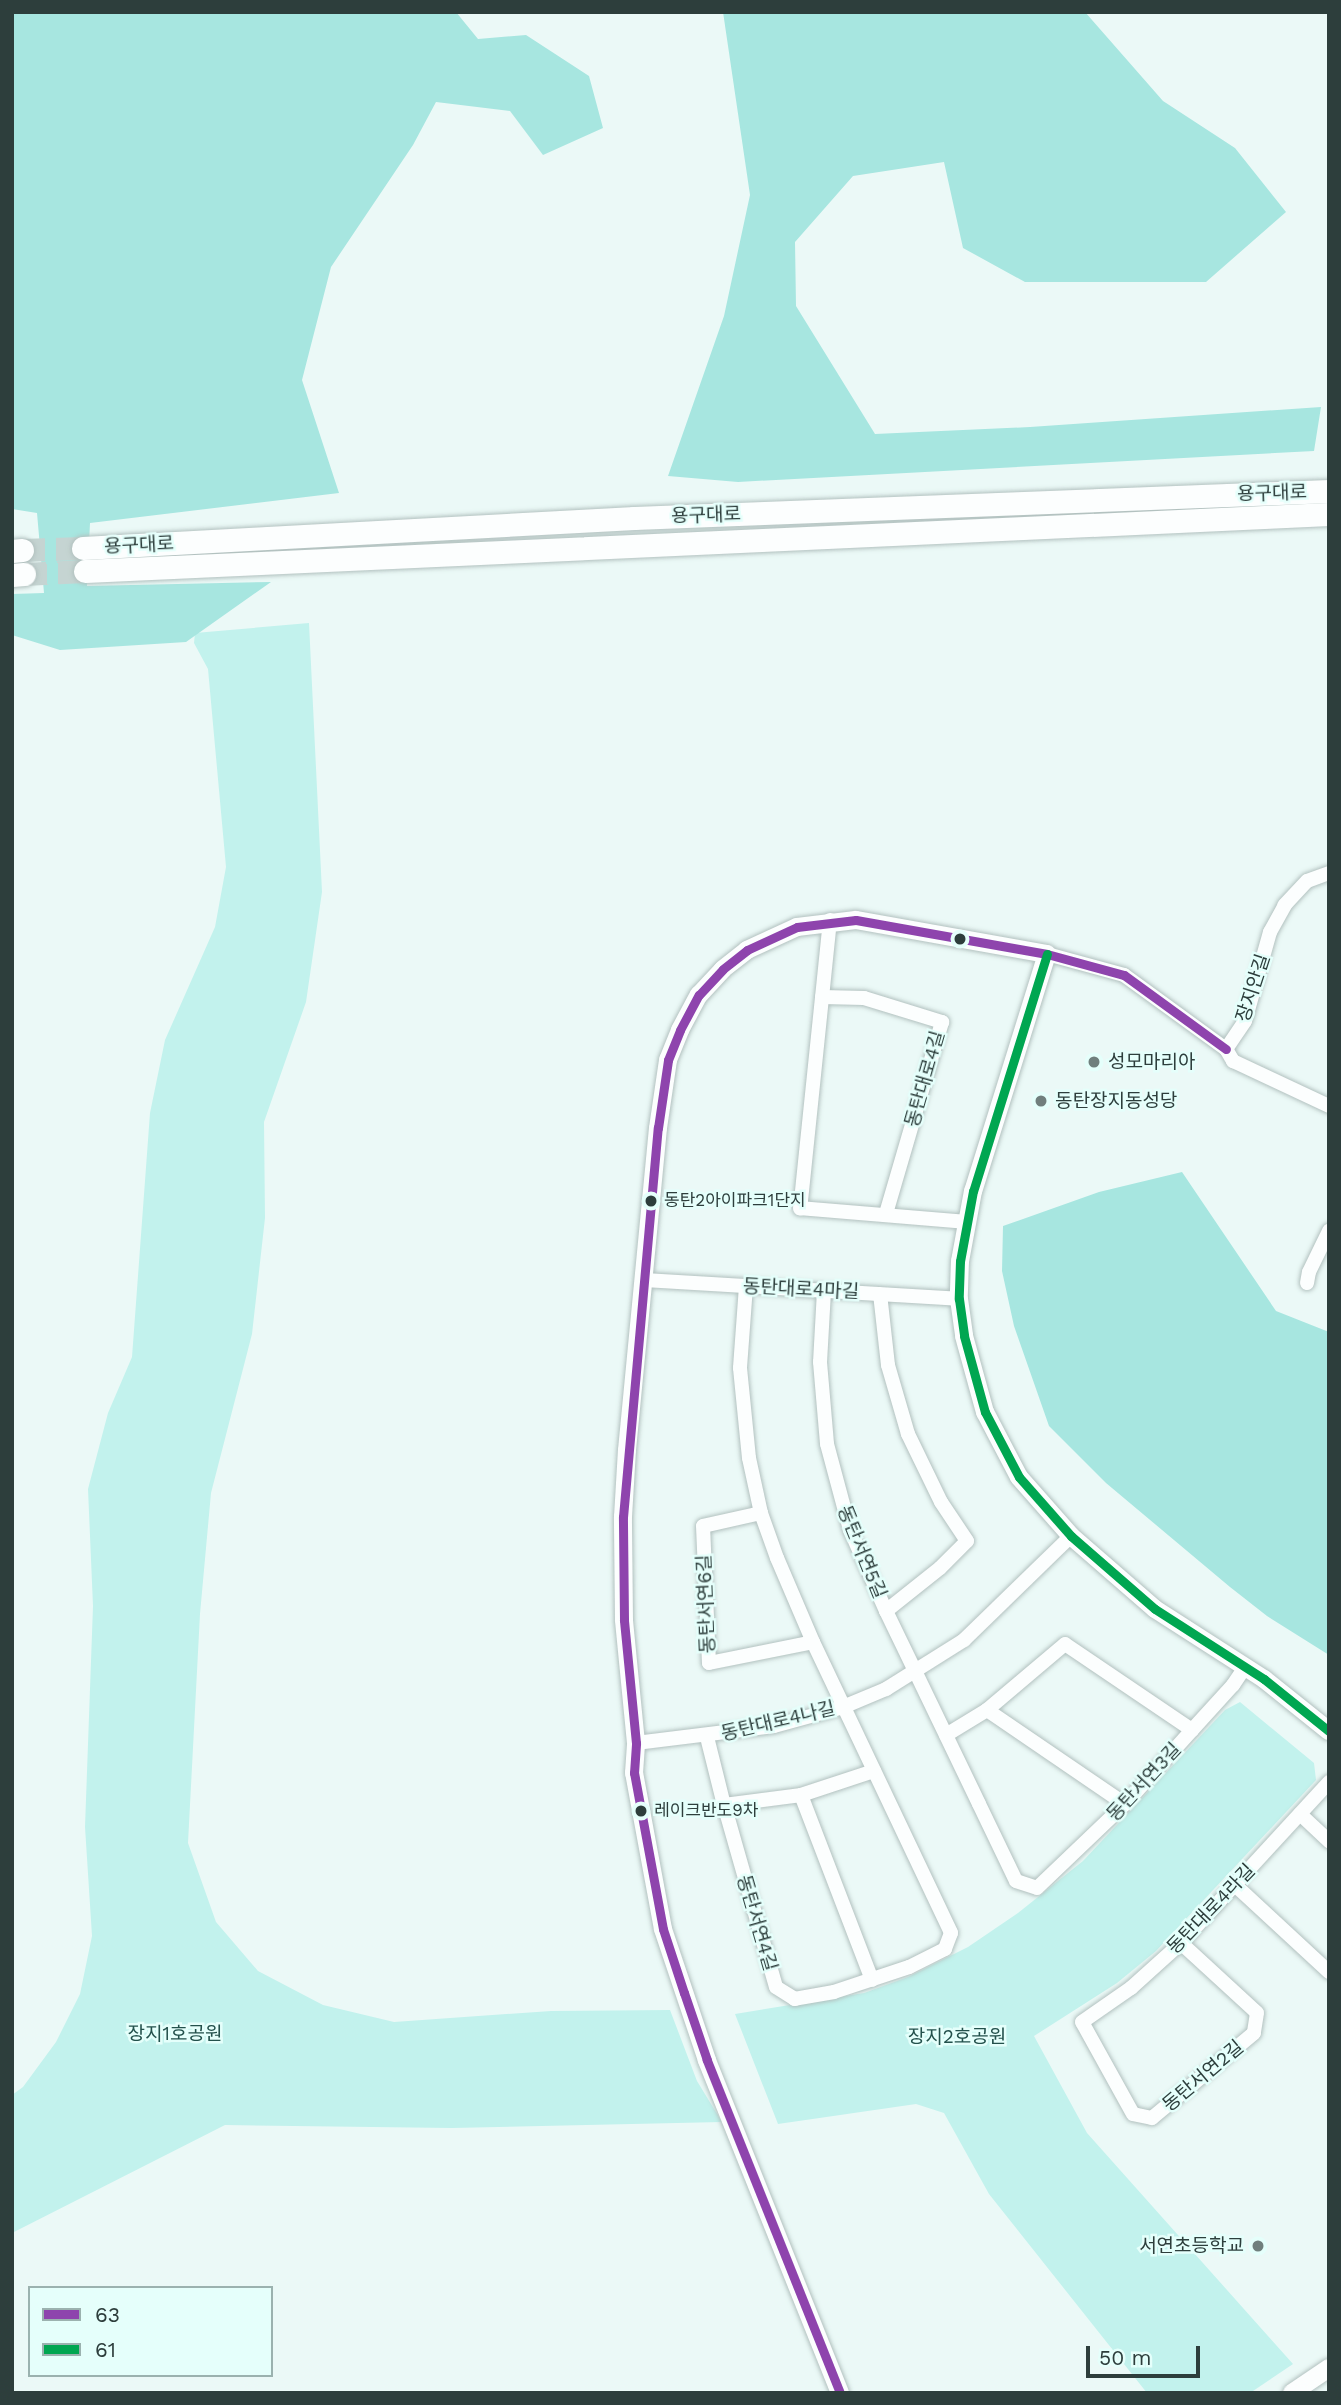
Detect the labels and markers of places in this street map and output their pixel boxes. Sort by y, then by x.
unlabelled marker [953,932,967,946]
place label: 성모마리아 [1108,1051,1195,1073]
marker: 성모마리아 [1086,1054,1102,1070]
place label: 동탄장지동성당 [1055,1090,1177,1112]
marker: 동탄장지동성당 [1033,1093,1049,1109]
place label: 동탄2아이파크1단지 [664,1191,806,1211]
marker: 동탄2아이파크1단지 [644,1194,658,1208]
place label: 레이크반도9차 [654,1801,758,1821]
marker: 레이크반도9차 [634,1804,648,1818]
place label: 서연초등학교 [1139,2235,1244,2257]
marker: 서연초등학교 [1250,2238,1266,2254]

